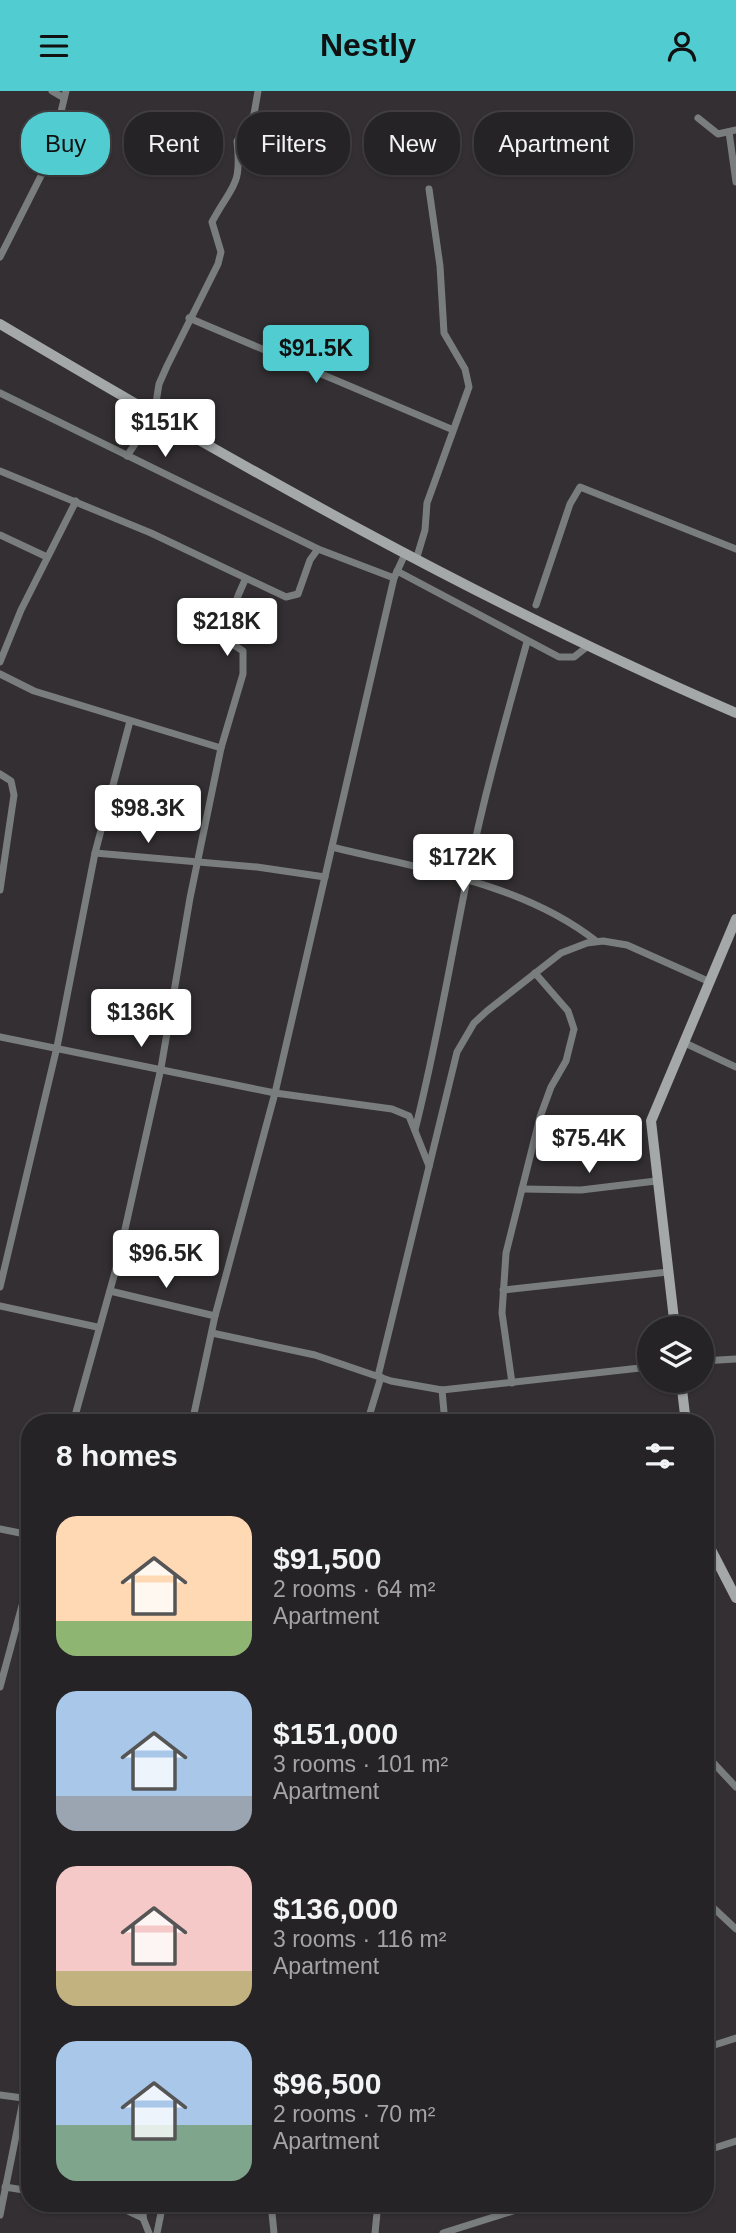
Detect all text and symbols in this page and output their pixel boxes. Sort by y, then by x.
icon: menu [35,27,73,65]
text: Nestly [320,27,416,63]
icon: person [663,27,701,65]
chip: Buy [21,112,110,175]
chip: Rent [124,112,223,175]
chip: Filters [237,112,350,175]
chip: New [364,112,460,175]
chip: Apartment [474,112,633,175]
pin: $91.5K [259,325,373,385]
text: $91.5K [279,335,353,361]
pin: $151K [116,399,214,459]
text: $151K [131,409,199,435]
pin: $218K [178,599,276,658]
text: $218K [193,608,261,634]
pin: $98.3K [91,785,205,845]
text: $98.3K [111,795,185,821]
pin: $172K [414,835,512,894]
text: $172K [429,844,497,870]
pin: $136K [92,989,190,1049]
text: $136K [107,999,175,1025]
pin: $75.4K [532,1115,646,1175]
text: $75.4K [552,1125,626,1151]
pin: $96.5K [109,1231,223,1290]
text: $96.5K [129,1240,203,1266]
map controls [637,1316,714,1393]
button: layers [637,1316,714,1393]
icon: filters [641,1437,679,1475]
text: 8 homes [56,1439,178,1472]
text: $91,500 [273,1542,381,1575]
icon: home [112,1544,196,1628]
text: 2 rooms · 64 m² [273,1576,435,1602]
text: Apartment [273,1603,379,1629]
text: $151,000 [273,1717,398,1750]
icon: home [112,1719,196,1803]
text: 3 rooms · 101 m² [273,1751,448,1777]
text: Apartment [273,1778,379,1804]
text: $136,000 [273,1892,398,1925]
icon: home [112,1894,196,1978]
text: 3 rooms · 116 m² [273,1926,446,1952]
text: Apartment [273,1953,379,1979]
text: $96,500 [273,2067,381,2100]
icon: home [112,2069,196,2153]
text: 2 rooms · 70 m² [273,2101,435,2127]
text: Apartment [273,2128,379,2154]

